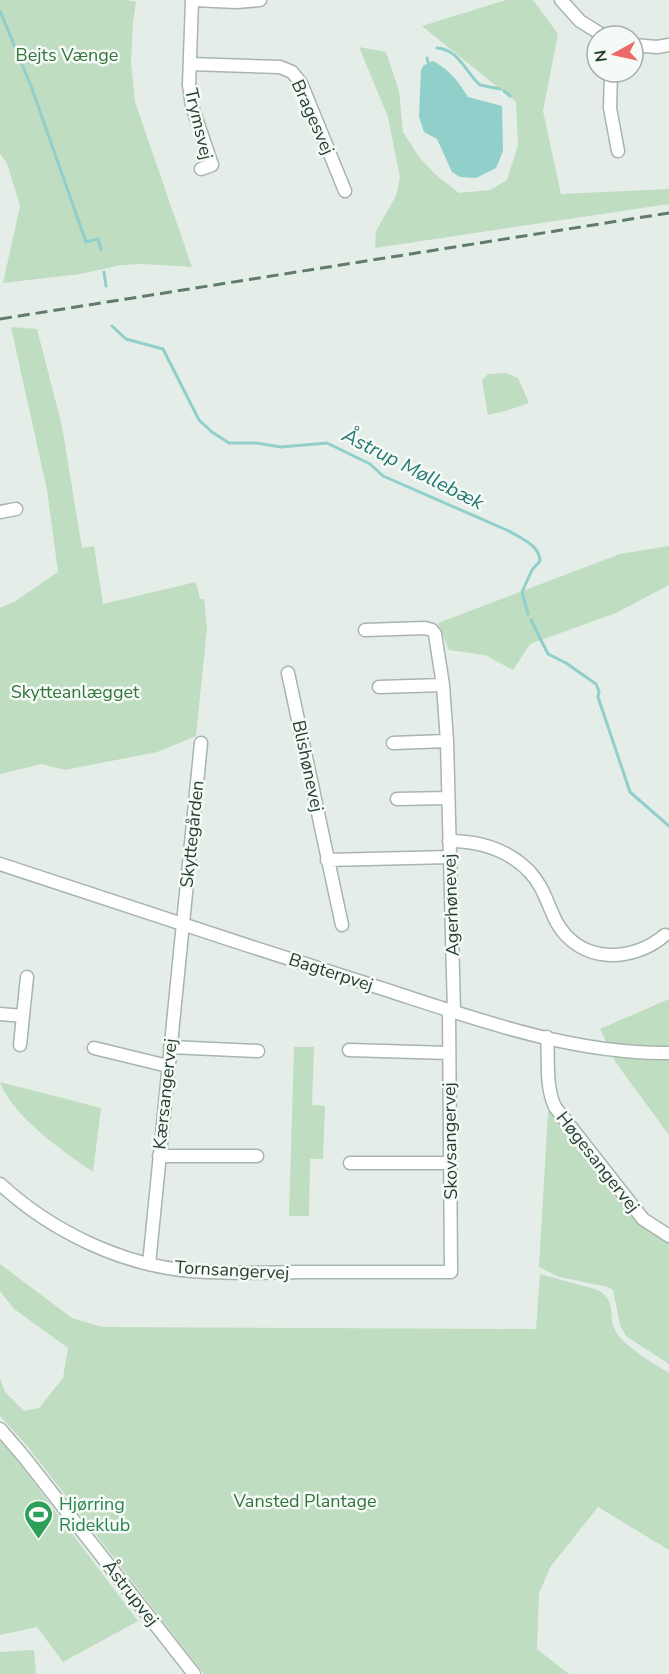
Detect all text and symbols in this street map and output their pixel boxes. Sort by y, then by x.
north arrow [585,24,645,84]
park label: Bejts Vænge [16,43,118,67]
text: N [589,48,613,63]
street label: Bragesvej [286,76,340,158]
street label: Trymsvej [179,86,219,162]
water label: Åstrup Møllebæk [337,421,489,517]
park label: Skytteanlægget [11,680,140,704]
street label: Blishønevej [287,718,329,814]
street label: Skyttegården [174,779,210,889]
street label: Agerhønevej [437,853,465,957]
street label: Bagterpvej [286,947,376,997]
street label: Kærsangervej [147,1037,183,1151]
street label: Skovsangervej [437,1082,463,1200]
street label: Høgesangervej [551,1106,645,1218]
street label: Tornsangervej [174,1255,290,1285]
park label: Vansted Plantage [232,1489,377,1513]
place label: Hjørring Rideklub [59,1492,130,1537]
sports icon: Hjørring Rideklub [22,1498,54,1540]
street label: Åstrupvej [98,1555,164,1631]

